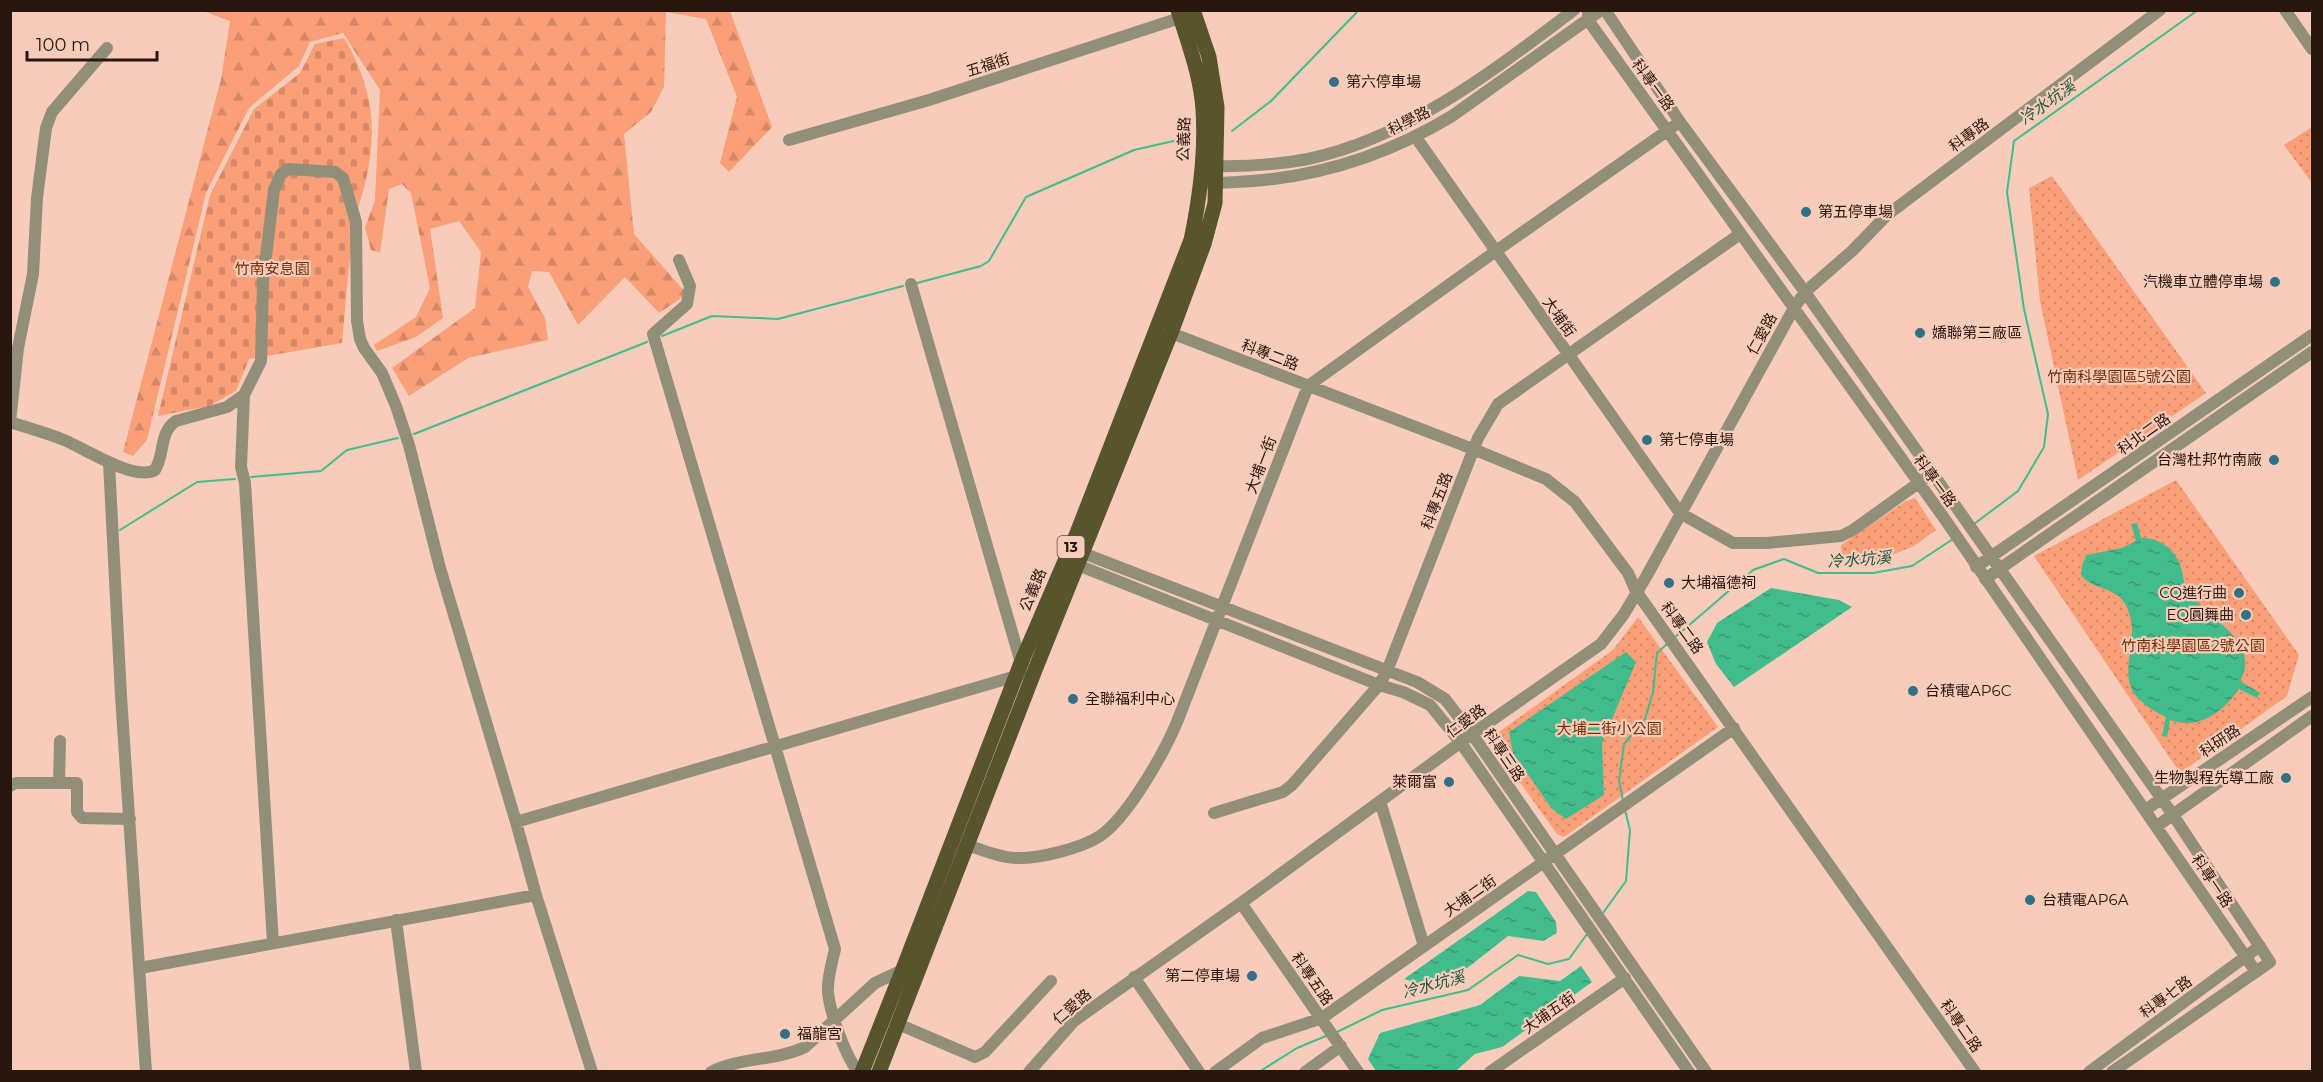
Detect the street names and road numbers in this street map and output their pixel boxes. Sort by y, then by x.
street label: 五福街 [964,49,1012,81]
street label: 科專一路 [1628,55,1679,115]
street label: 科學路 [1384,102,1433,139]
street label: 科專路 [1945,113,1992,156]
street label: 公義路 [1173,116,1194,162]
street label: 大埔街 [1539,293,1580,341]
street label: 仁愛路 [1742,309,1781,358]
street label: 科專二路 [1239,335,1302,374]
street label: 科北二路 [2114,409,2174,459]
street label: 大埔一街 [1241,433,1280,496]
street label: 科專一路 [1910,451,1961,511]
street label: 科專五路 [1417,469,1456,532]
road number: 13 [1058,536,1084,558]
street label: 公義路 [1015,565,1050,614]
street label: 科專二路 [1657,598,1708,658]
street label: 仁愛路 [1442,700,1489,742]
street label: 科研路 [2196,720,2244,761]
street label: 科專三路 [1480,725,1529,785]
street label: 科專一路 [2188,851,2237,911]
street label: 大埔二街 [1440,871,1500,921]
street label: 科專五路 [1287,949,1337,1009]
street label: 科專七路 [2136,971,2196,1022]
street label: 仁愛路 [1048,985,1095,1029]
street label: 大埔五街 [1519,988,1579,1038]
street label: 科專二路 [1936,996,1986,1056]

